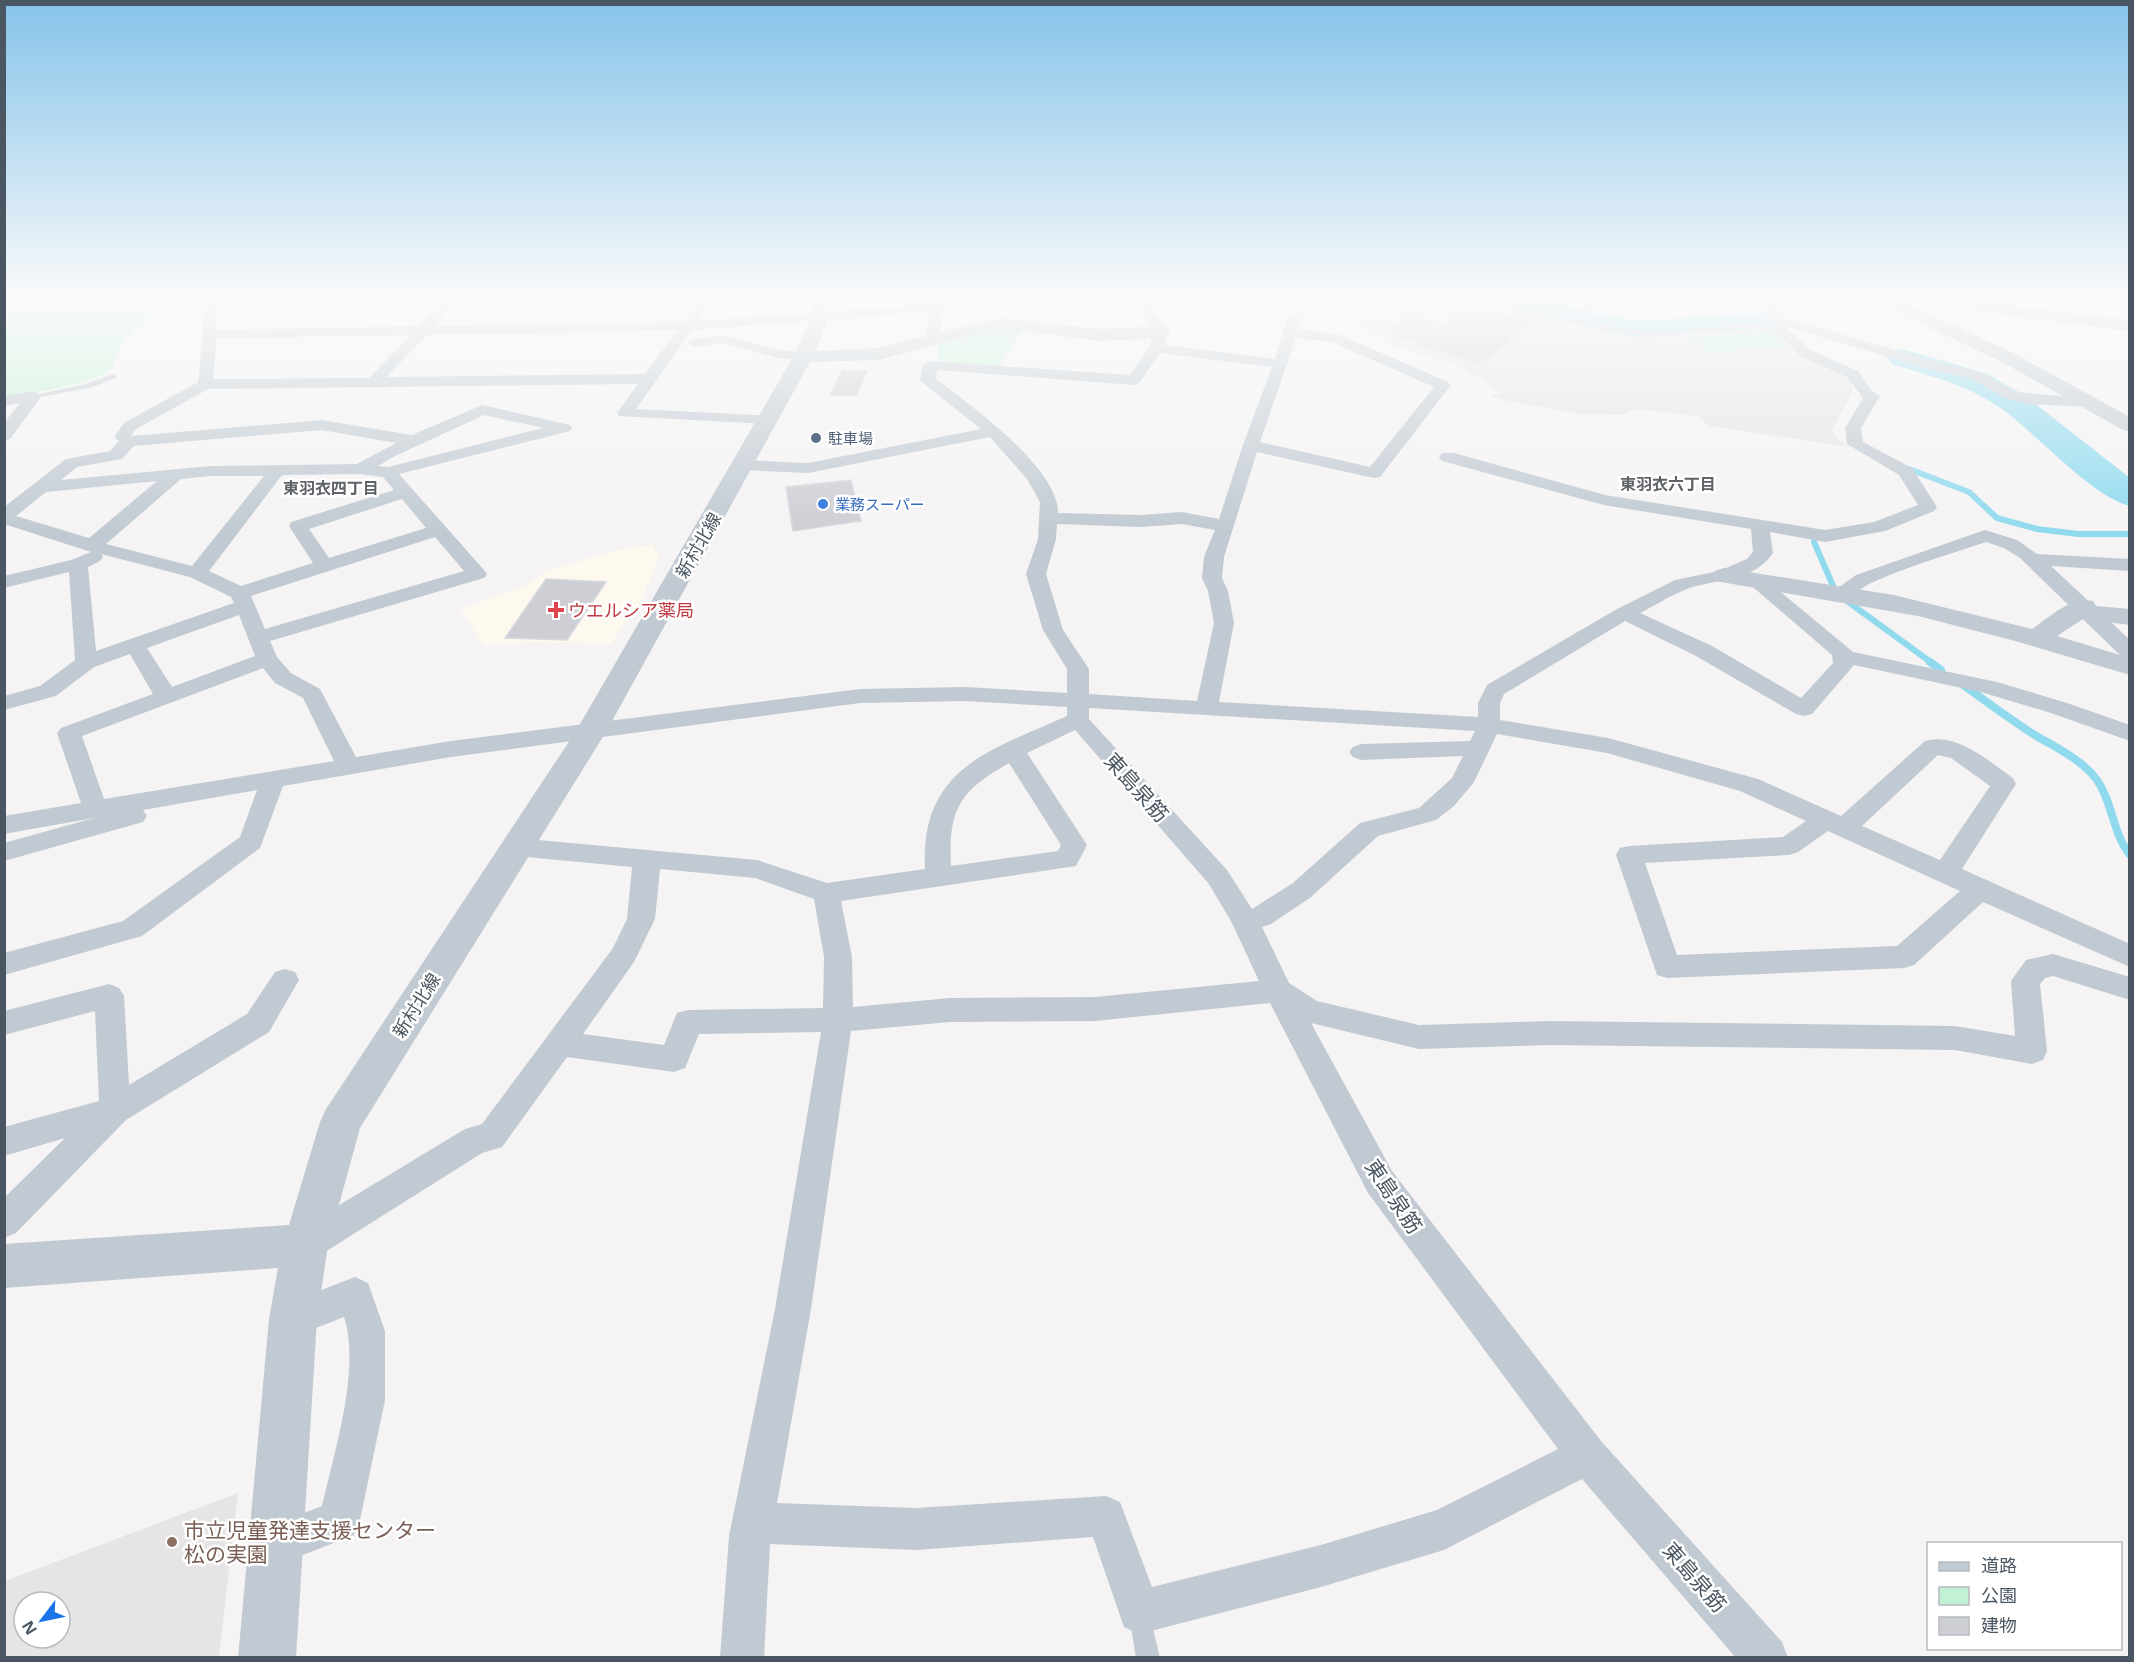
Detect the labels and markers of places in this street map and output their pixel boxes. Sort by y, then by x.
place label: 駐車場 [828,428,873,448]
marker: 駐車場 [809,431,823,445]
place label: 業務スーパー [835,494,925,514]
marker: 業務スーパー [816,497,830,511]
place label: ウエルシア薬局 [568,598,694,622]
marker: ウエルシア薬局 [549,603,563,617]
place label: 市立児童発達支援センター 松の実園 [184,1516,436,1568]
marker: 市立児童発達支援センター 松の実園 [165,1535,179,1549]

